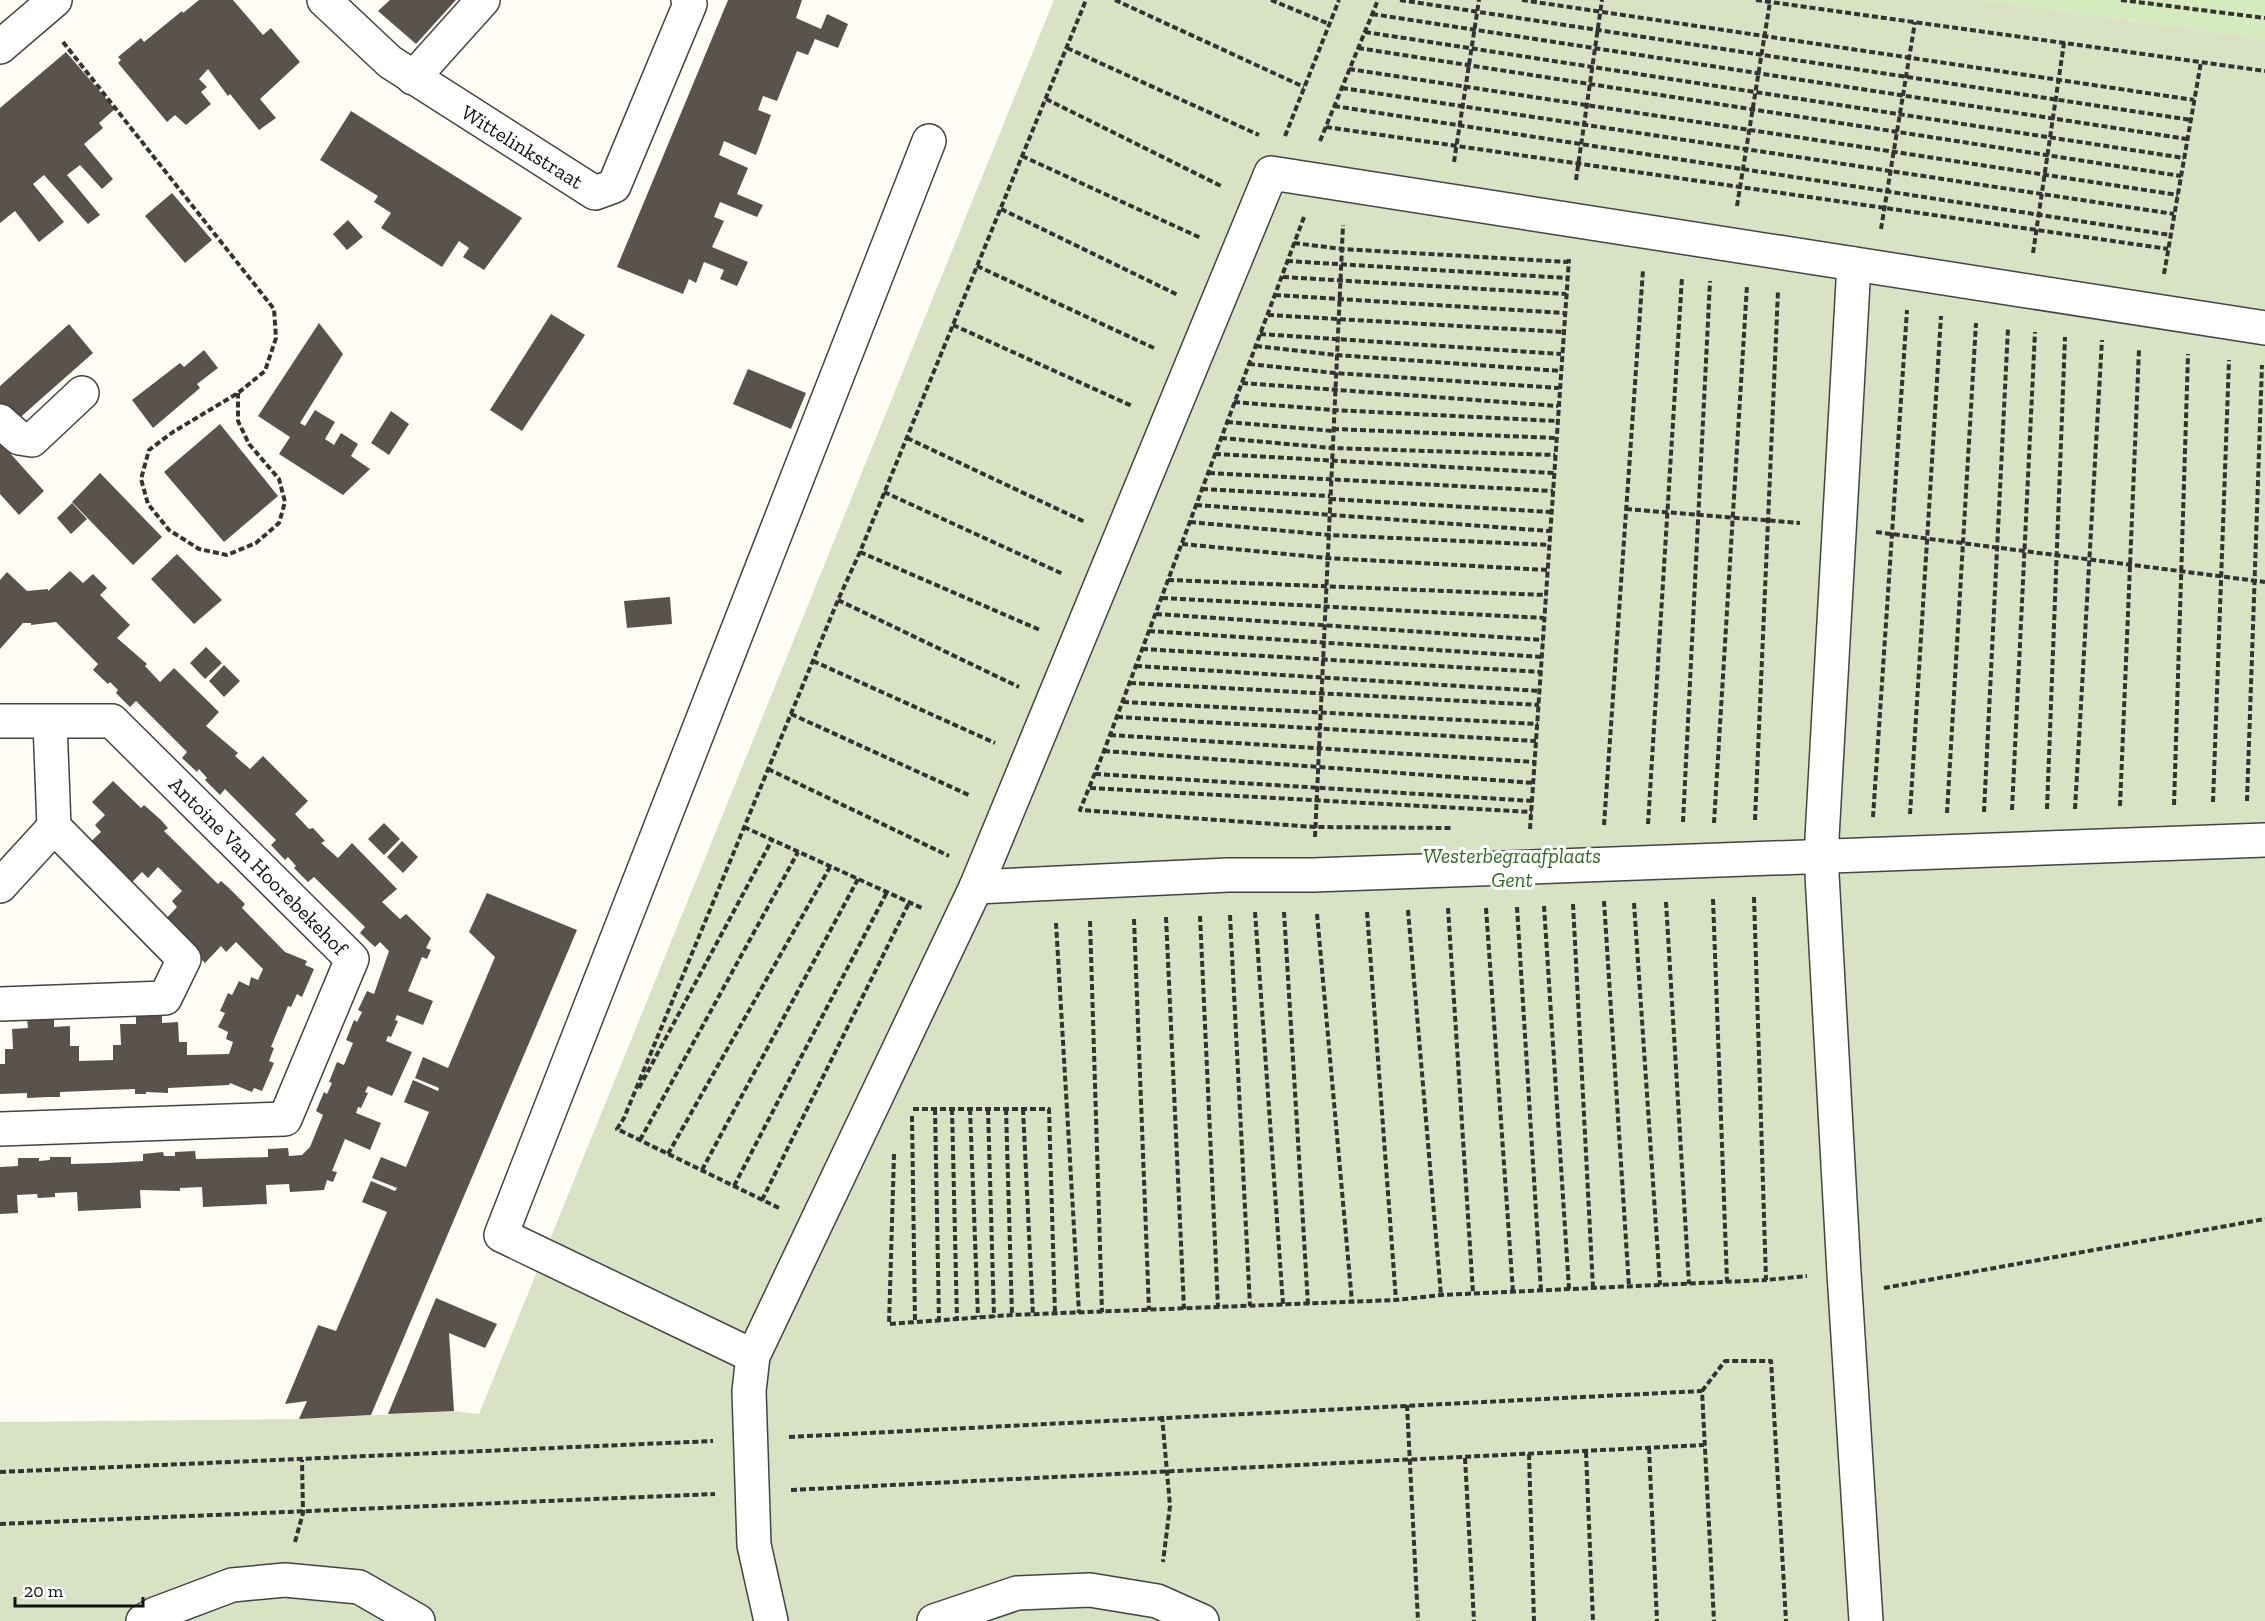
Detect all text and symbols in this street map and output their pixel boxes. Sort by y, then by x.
street label: Wittelinkstraat [457,99,588,194]
street label: Antoine Van Hoorebekehof [164,771,354,961]
park label: Westerbegraafplaats Gent [1423,843,1601,892]
scale bar [15,1570,142,1608]
text: 20 m [24,1580,64,1602]

